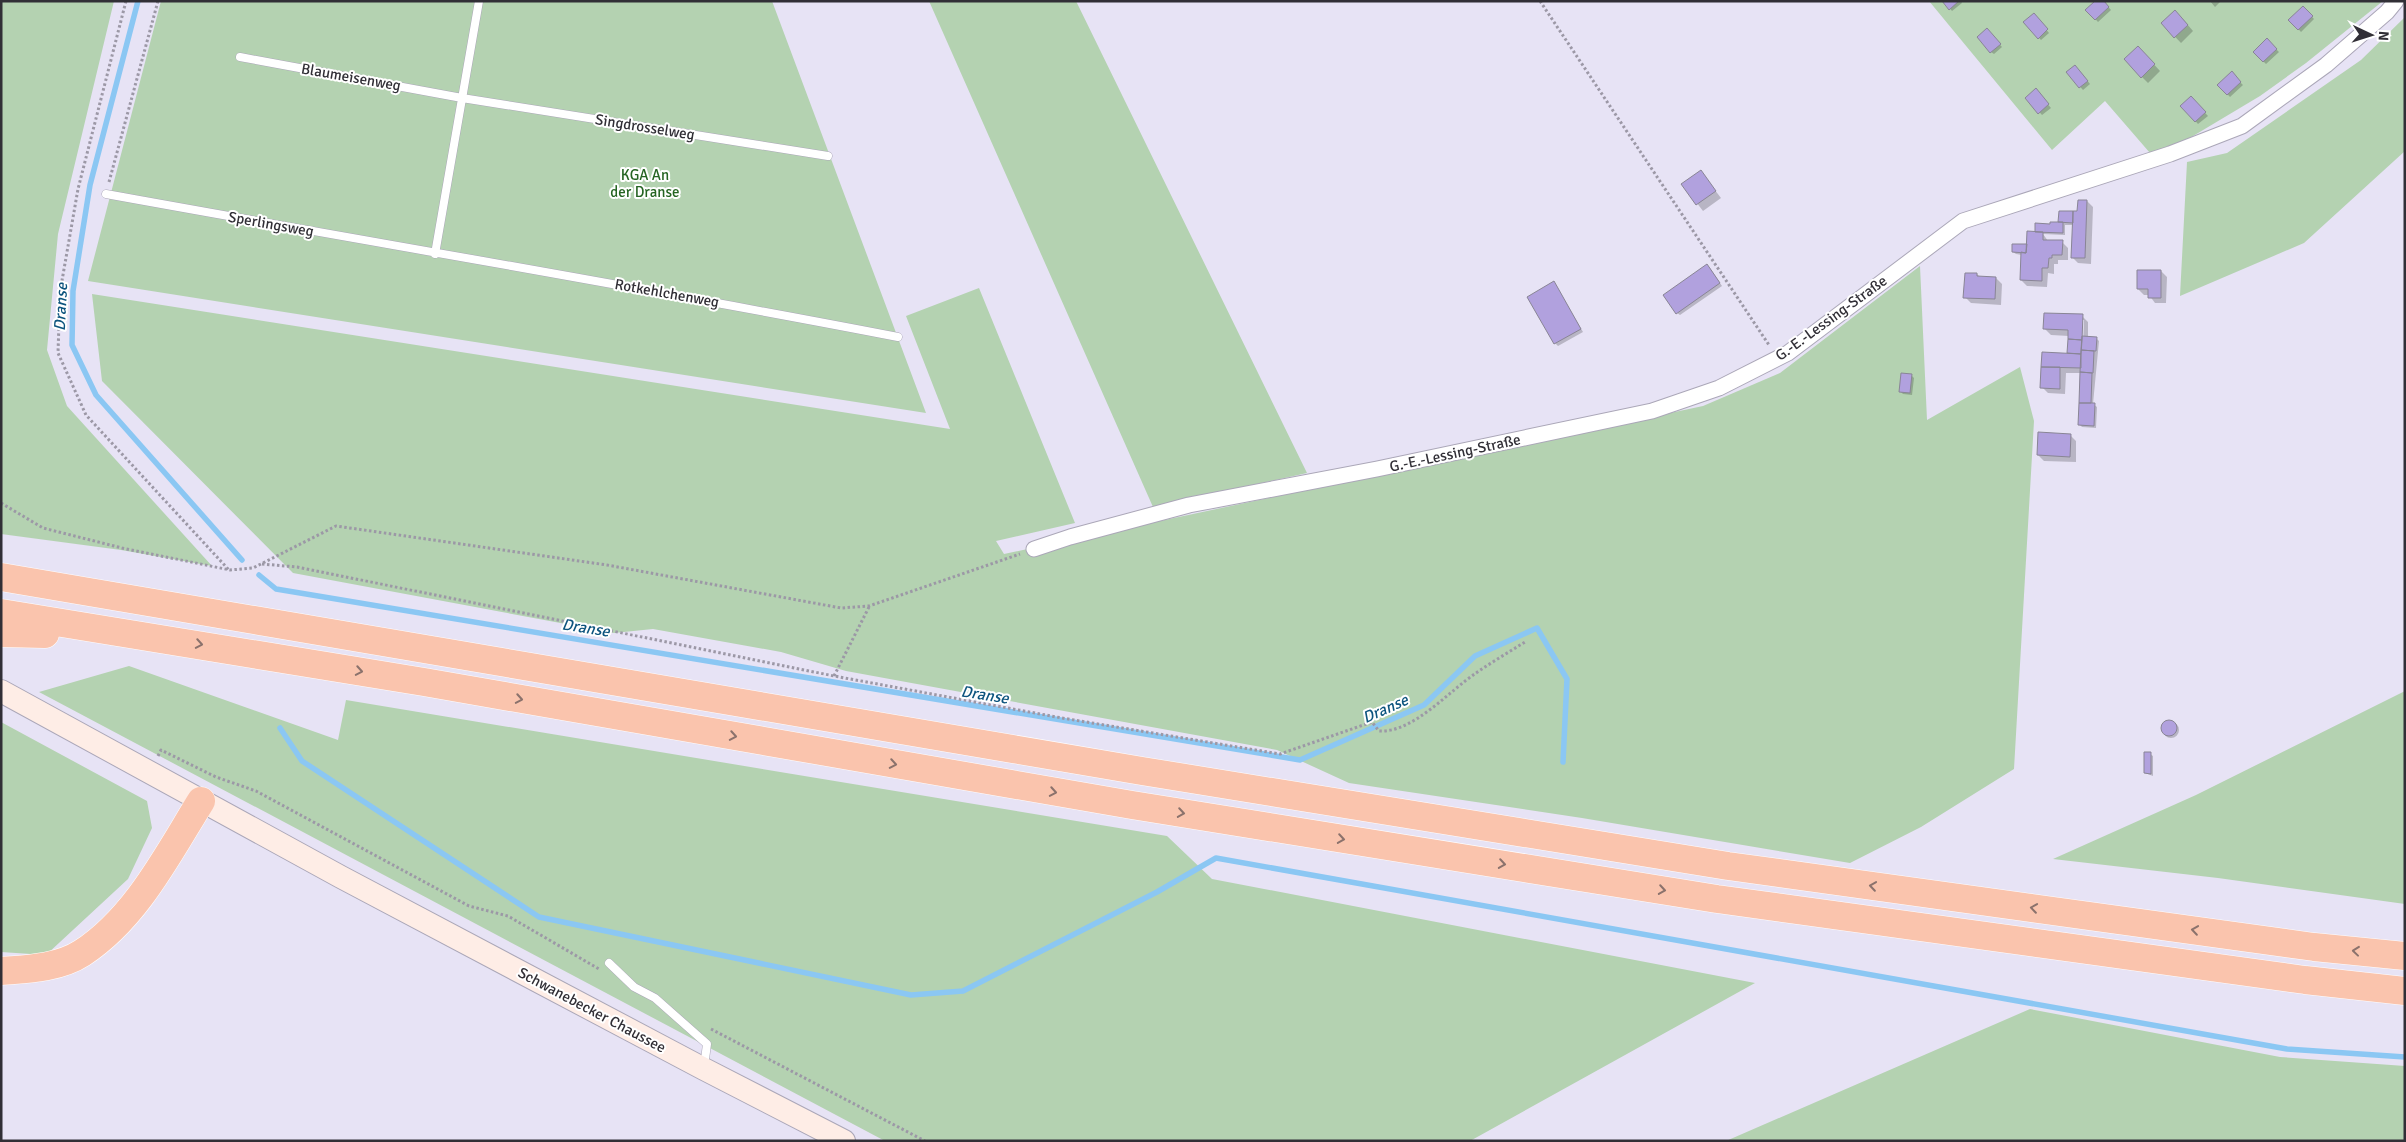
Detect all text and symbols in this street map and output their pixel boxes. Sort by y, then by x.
north arrow [2346,10,2396,60]
text: N [2375,30,2392,41]
street label: Blaumeisenweg [300,59,402,95]
street label: Singdrosselweg [594,110,696,144]
park label: KGA An der Dranse [610,166,680,201]
street label: Sperlingsweg [227,208,315,240]
street label: G.-E.-Lessing-Straße [1772,271,1890,365]
street label: Rotkehlchenweg [613,275,721,311]
water label: Dranse [50,282,72,332]
street label: G.-E.-Lessing-Straße [1388,430,1522,476]
water label: Dranse [561,614,612,642]
one-way arrow [195,638,203,649]
one-way arrow [355,666,363,676]
water label: Dranse [960,681,1011,709]
water label: Dranse [1359,690,1412,728]
one-way arrow [515,693,523,703]
one-way arrow [729,730,737,740]
one-way arrow [889,758,898,768]
one-way arrow [1049,786,1058,796]
one-way arrow [1177,807,1185,818]
one-way arrow [1337,833,1345,843]
one-way arrow [1497,859,1506,869]
one-way arrow [1869,881,1877,892]
one-way arrow [1658,884,1666,894]
one-way arrow [2030,903,2038,914]
one-way arrow [2191,925,2199,936]
one-way arrow [2352,946,2360,957]
street label: Schwanebecker Chaussee [515,963,669,1057]

